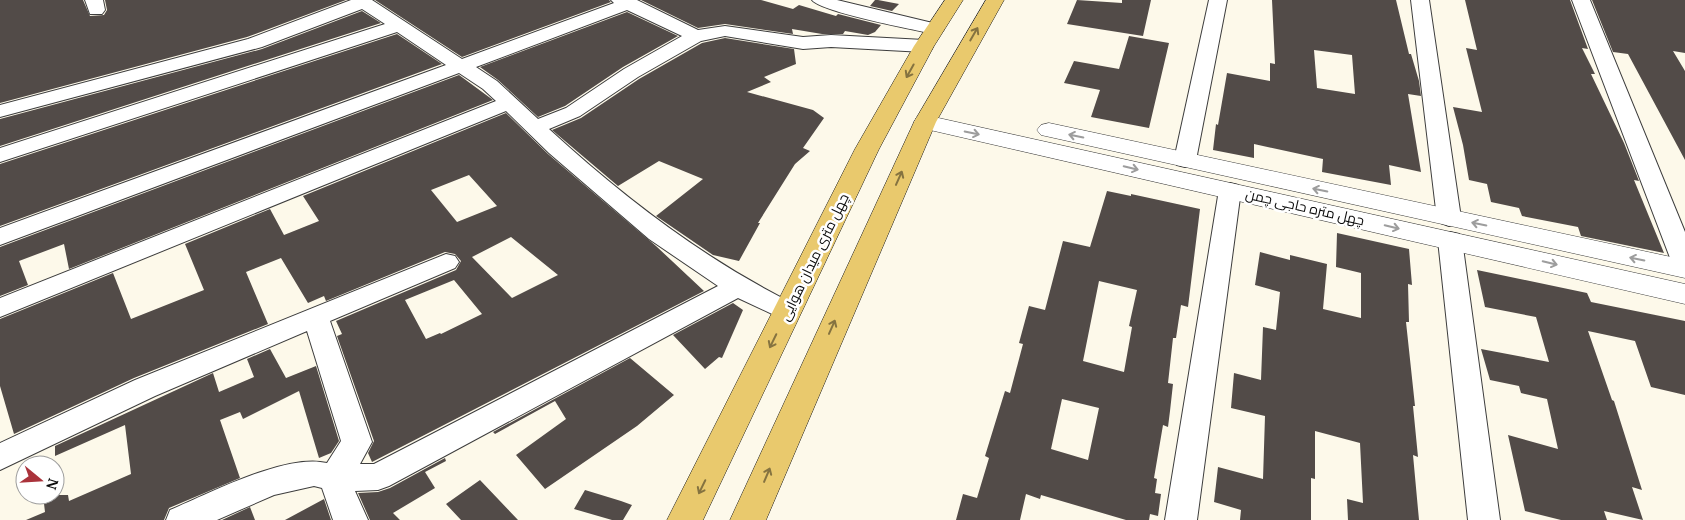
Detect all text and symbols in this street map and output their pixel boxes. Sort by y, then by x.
one-way arrow [969,27,979,42]
one-way arrow [905,63,914,78]
one-way arrow [964,129,980,138]
one-way arrow [1068,131,1084,140]
one-way arrow [1123,164,1139,173]
one-way arrow [895,171,905,186]
street label: چهل متره حاجی چمن [1244,184,1366,230]
one-way arrow [1312,184,1328,194]
street label: چهل متری میدان هوایی [774,190,854,324]
one-way arrow [1471,219,1487,228]
one-way arrow [1384,223,1400,232]
one-way arrow [1630,254,1646,263]
one-way arrow [1542,259,1558,268]
one-way arrow [828,320,838,335]
one-way arrow [768,333,777,348]
north arrow [15,455,65,505]
one-way arrow [762,468,772,483]
text: N [42,476,64,493]
one-way arrow [697,479,706,494]

